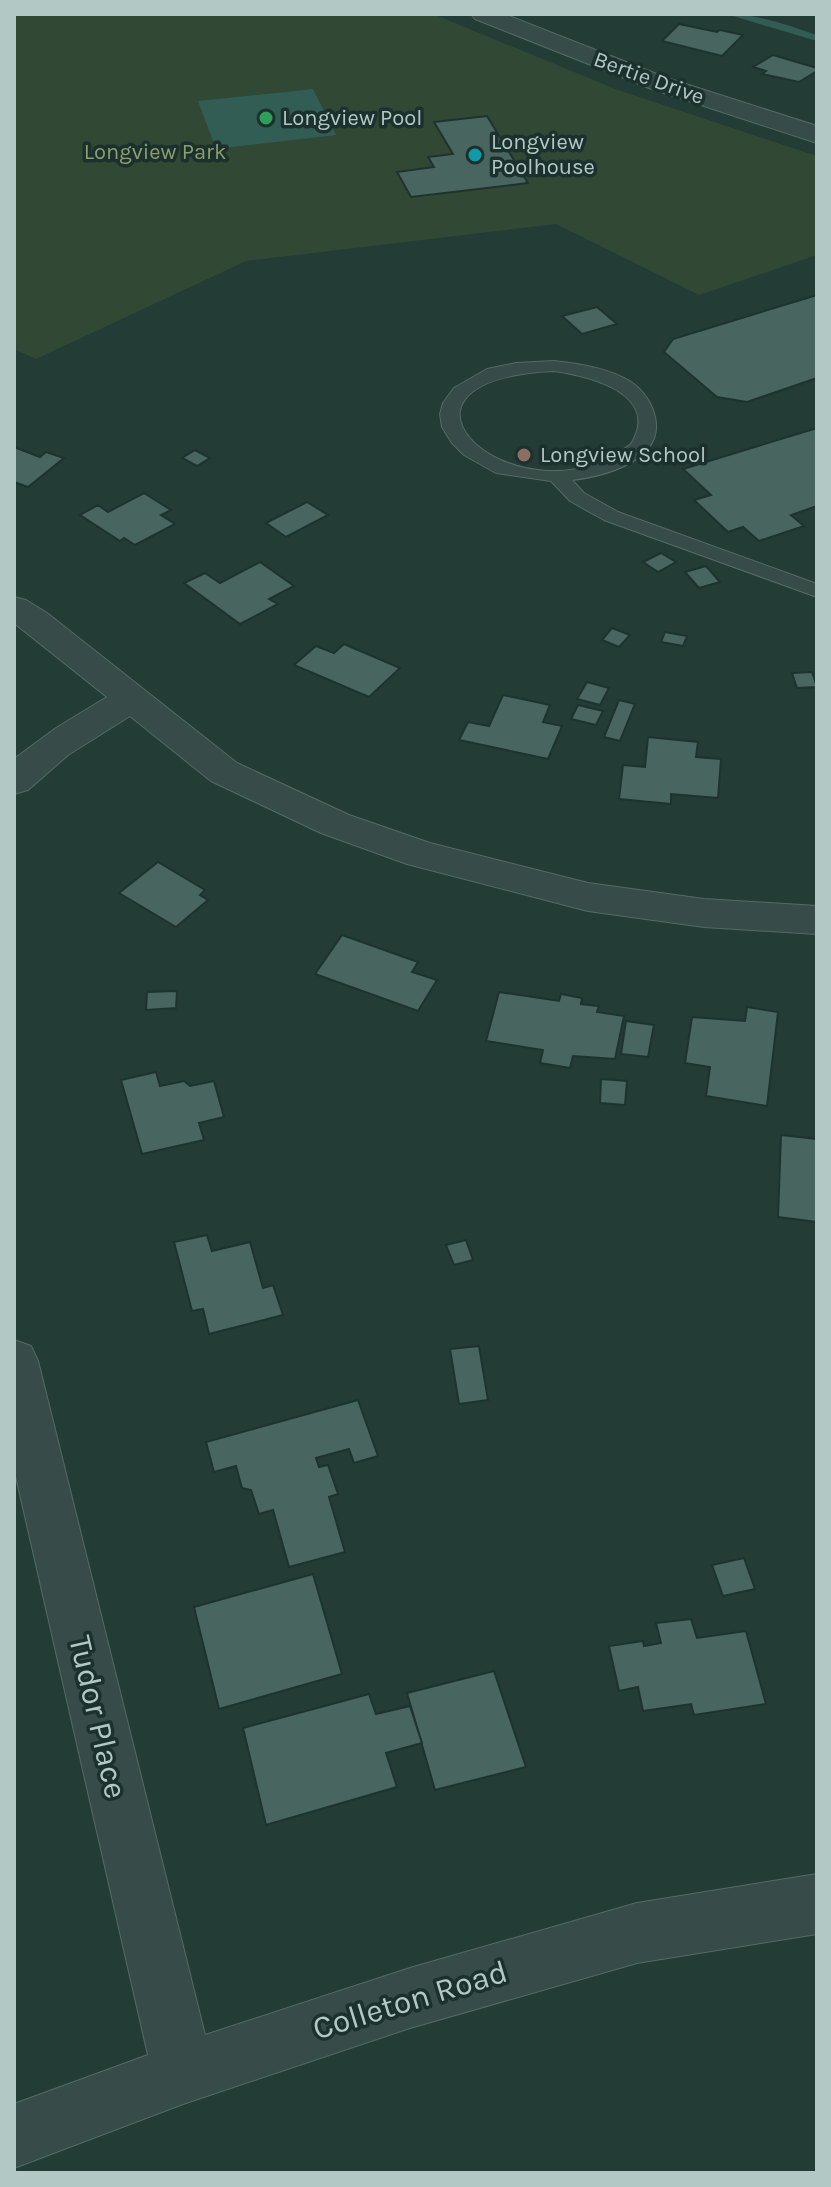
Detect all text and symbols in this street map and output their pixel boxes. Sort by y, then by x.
street label: Bertie Drive [590,46,708,110]
place label: Longview Pool [282,105,422,131]
marker: Longview Pool [257,109,275,127]
place label: Longview Poolhouse [491,129,595,180]
park label: Longview Park [84,139,226,165]
marker: Longview Poolhouse [466,146,484,164]
place label: Longview School [540,442,706,468]
marker: Longview School [515,446,533,464]
street label: Tudor Place [61,1632,135,1802]
street label: Colleton Road [308,1953,512,2047]

